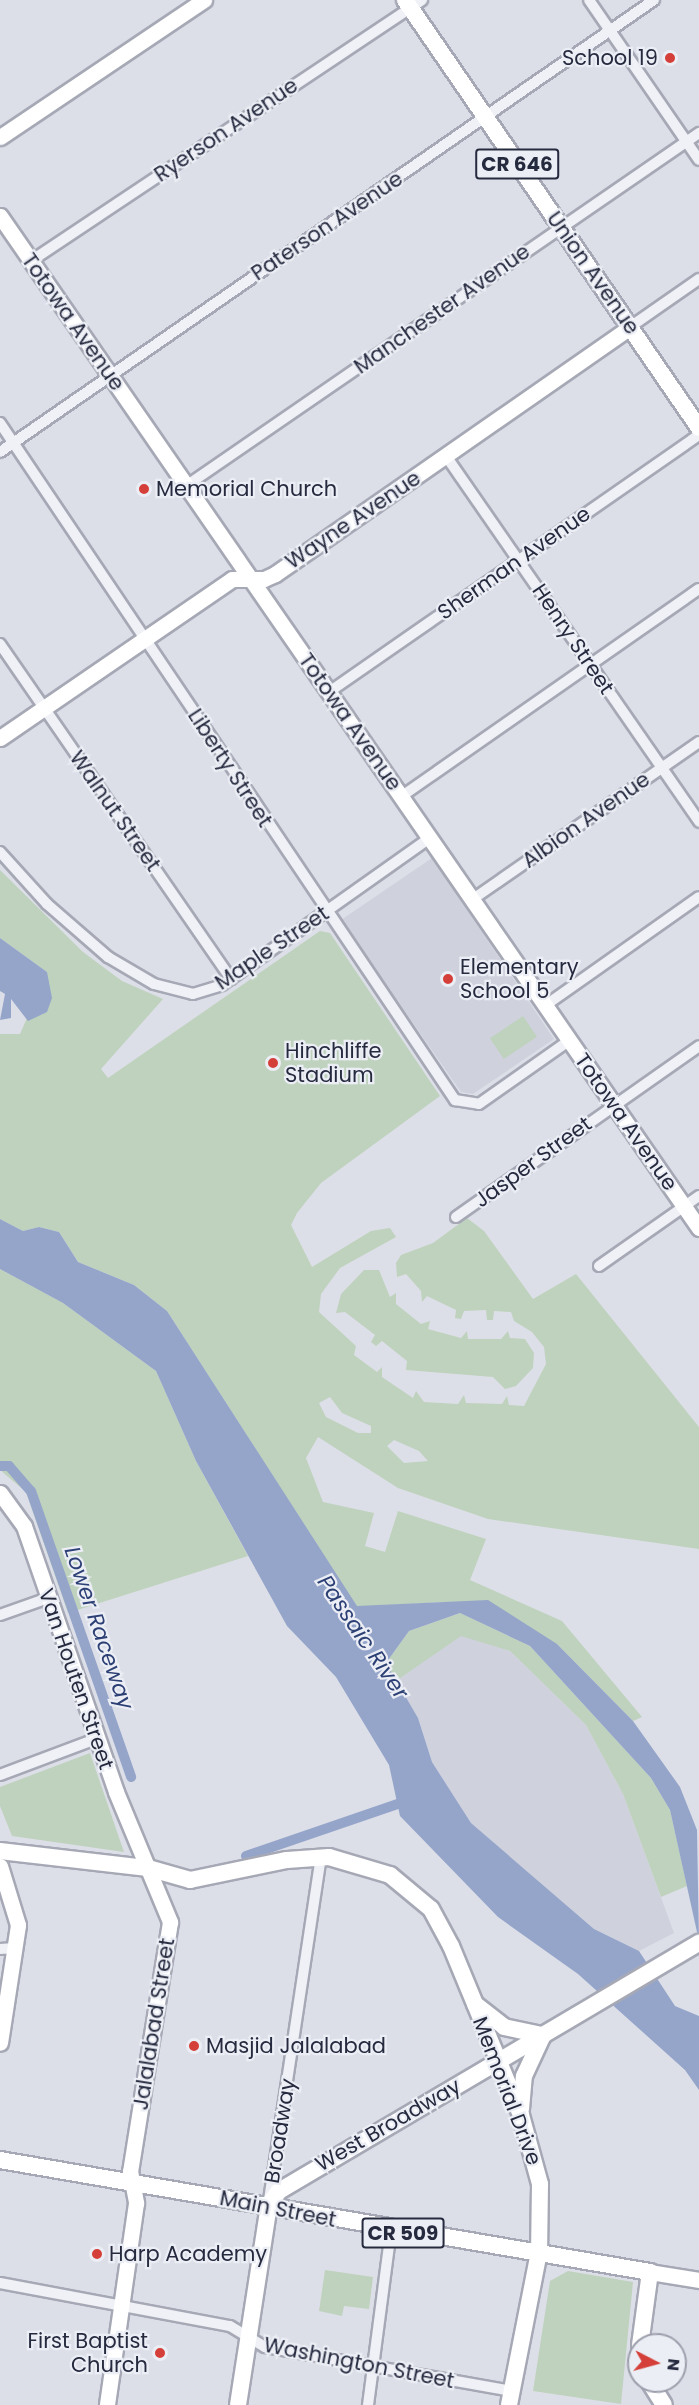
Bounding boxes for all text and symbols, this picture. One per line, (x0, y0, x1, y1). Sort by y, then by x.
place label: School 19 (562, 45, 658, 71)
marker: School 19 (663, 51, 677, 65)
street label: Ryerson Avenue (149, 73, 303, 187)
road number: CR 646 (475, 147, 559, 181)
street label: Paterson Avenue (247, 166, 407, 286)
street label: Union Avenue (541, 207, 645, 339)
street label: Manchester Avenue (349, 239, 535, 379)
street label: Totowa Avenue (16, 249, 130, 395)
street label: Wayne Avenue (281, 466, 425, 574)
place label: Memorial Church (156, 476, 337, 502)
marker: Memorial Church (137, 482, 151, 496)
street label: Sherman Avenue (433, 501, 595, 625)
street label: Henry Street (527, 579, 619, 699)
street label: Totowa Avenue (293, 649, 407, 795)
street label: Liberty Street (182, 704, 278, 832)
street label: Walnut Street (64, 746, 166, 876)
street label: Albion Avenue (517, 767, 655, 873)
street label: Maple Street (210, 901, 334, 995)
place label: Elementary School 5 (460, 954, 579, 1004)
marker: Elementary School 5 (441, 972, 455, 986)
place label: Hinchliffe Stadium (285, 1038, 381, 1088)
street label: Totowa Avenue (569, 1049, 683, 1195)
marker: Hinchliffe Stadium (266, 1056, 280, 1070)
street label: Jasper Street (470, 1111, 596, 1213)
water label: Lower Raceway (59, 1543, 139, 1713)
water label: Passaic River (312, 1570, 414, 1704)
street label: Van Houten Street (33, 1585, 119, 1773)
street label: Jalalabad Street (128, 1936, 180, 2112)
street label: Memorial Drive (467, 2013, 547, 2169)
place label: Masjid Jalalabad (206, 2033, 386, 2059)
marker: Masjid Jalalabad (187, 2039, 201, 2053)
street label: West Broadway (311, 2073, 465, 2177)
street label: Broadway (259, 2077, 301, 2185)
street label: Main Street (218, 2185, 338, 2233)
road number: CR 509 (361, 2216, 445, 2250)
place label: Harp Academy (109, 2241, 267, 2267)
marker: Harp Academy (90, 2247, 104, 2261)
place label: First Baptist Church (28, 2328, 148, 2378)
street label: Washington Street (262, 2332, 456, 2394)
north arrow (627, 2333, 687, 2393)
marker: First Baptist Church (153, 2346, 167, 2360)
text: N (661, 2358, 685, 2372)

